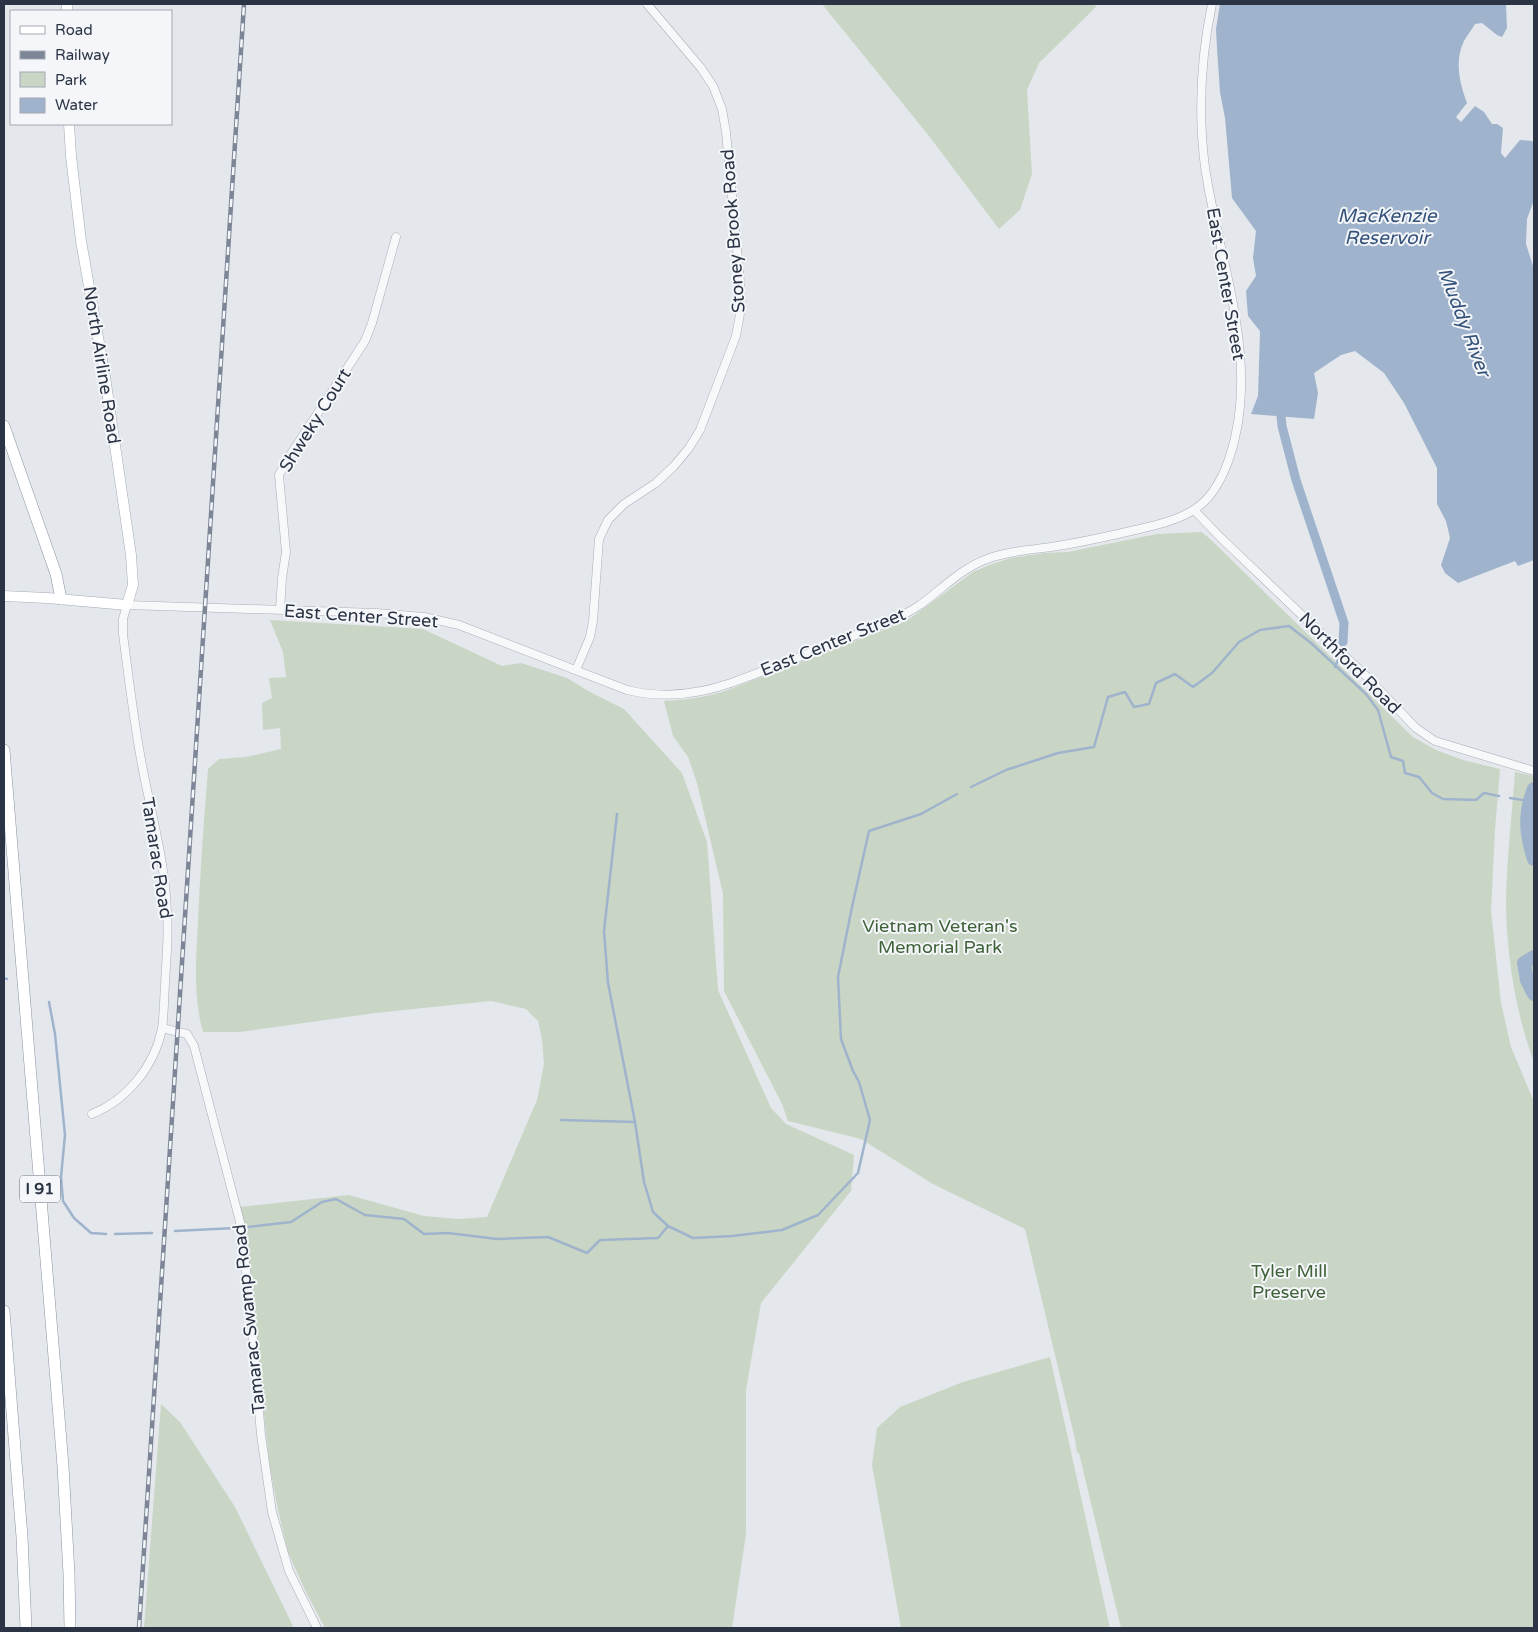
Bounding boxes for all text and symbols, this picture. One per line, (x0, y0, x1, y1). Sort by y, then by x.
legend (10, 10, 172, 125)
text: Road (55, 21, 93, 39)
text: Railway (55, 46, 110, 64)
text: Park (55, 71, 87, 89)
text: Water (55, 96, 98, 114)
street label: Stoney Brook Road (716, 148, 750, 314)
water label: MacKenzie Reservoir (1337, 205, 1438, 249)
street label: East Center Street (1202, 206, 1250, 362)
water label: Muddy River (1433, 264, 1496, 382)
street label: North Airline Road (79, 285, 125, 445)
street label: Shweky Court (274, 364, 356, 476)
street label: East Center Street (283, 600, 439, 632)
street label: East Center Street (757, 603, 909, 681)
street label: Northford Road (1295, 608, 1405, 718)
street label: Tamarac Road (137, 796, 177, 920)
park label: Vietnam Veteran's Memorial Park (862, 915, 1018, 958)
road number: I 91 (20, 1176, 60, 1202)
street label: Tamarac Swamp Road (228, 1223, 270, 1415)
park label: Tyler Mill Preserve (1251, 1260, 1327, 1303)

